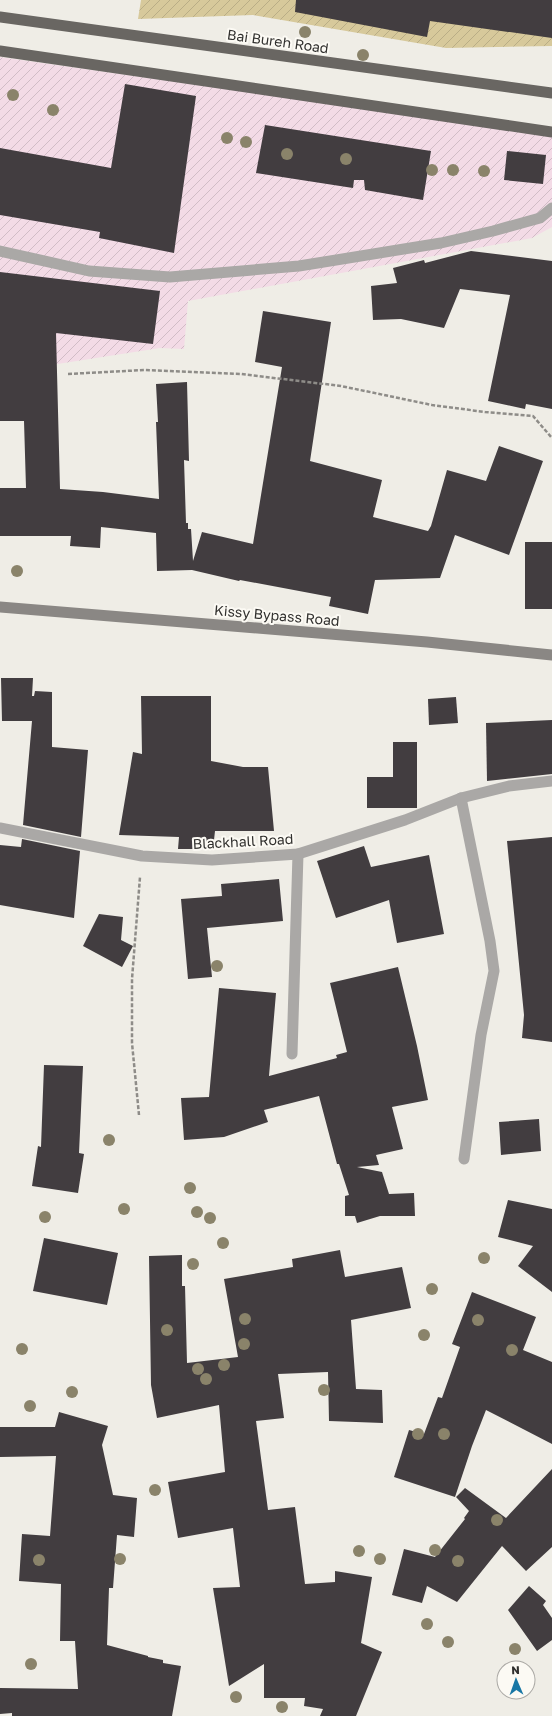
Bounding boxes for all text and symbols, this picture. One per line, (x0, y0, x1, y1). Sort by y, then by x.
street label: Bai Bureh Road (226, 25, 330, 57)
street label: Kissy Bypass Road (214, 601, 340, 629)
street label: Blackhall Road (192, 830, 294, 852)
north arrow (496, 1660, 536, 1700)
text: N (511, 1663, 520, 1676)

